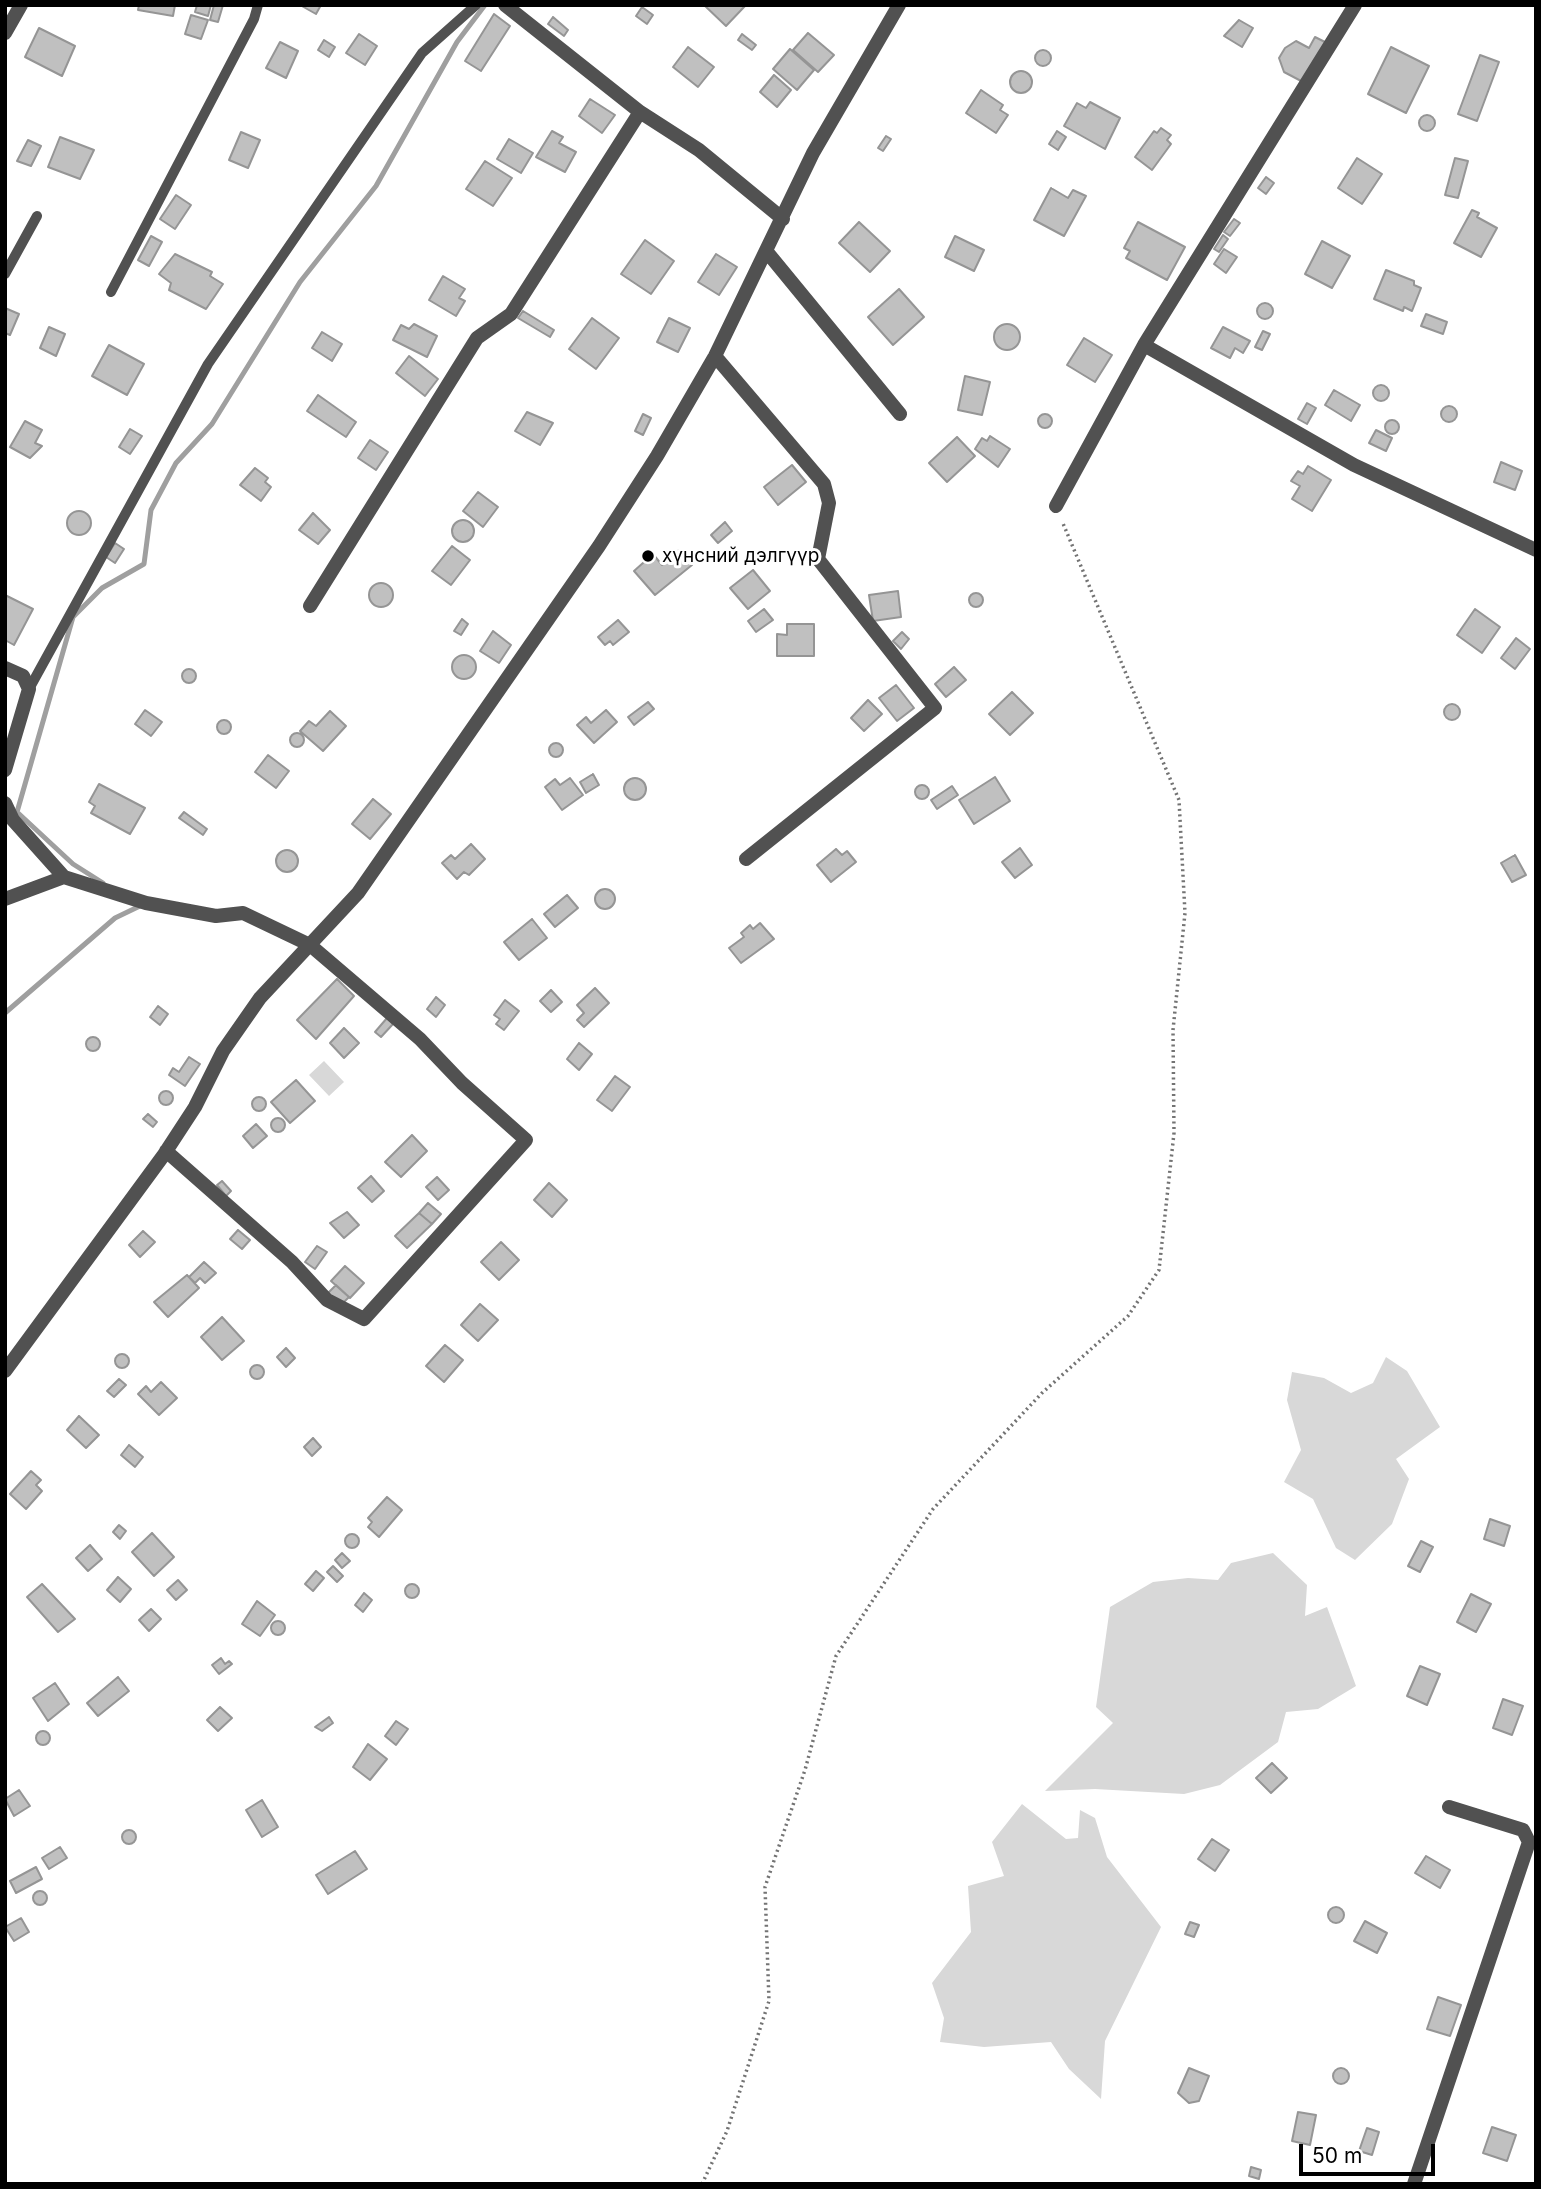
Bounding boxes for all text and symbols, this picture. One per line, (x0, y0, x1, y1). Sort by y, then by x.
place label: хүнсний дэлгүүр (662, 545, 819, 567)
marker: хүнсний дэлгүүр (640, 548, 656, 564)
scale bar (1303, 2130, 1440, 2174)
text: 50 m (1312, 2143, 1362, 2168)

